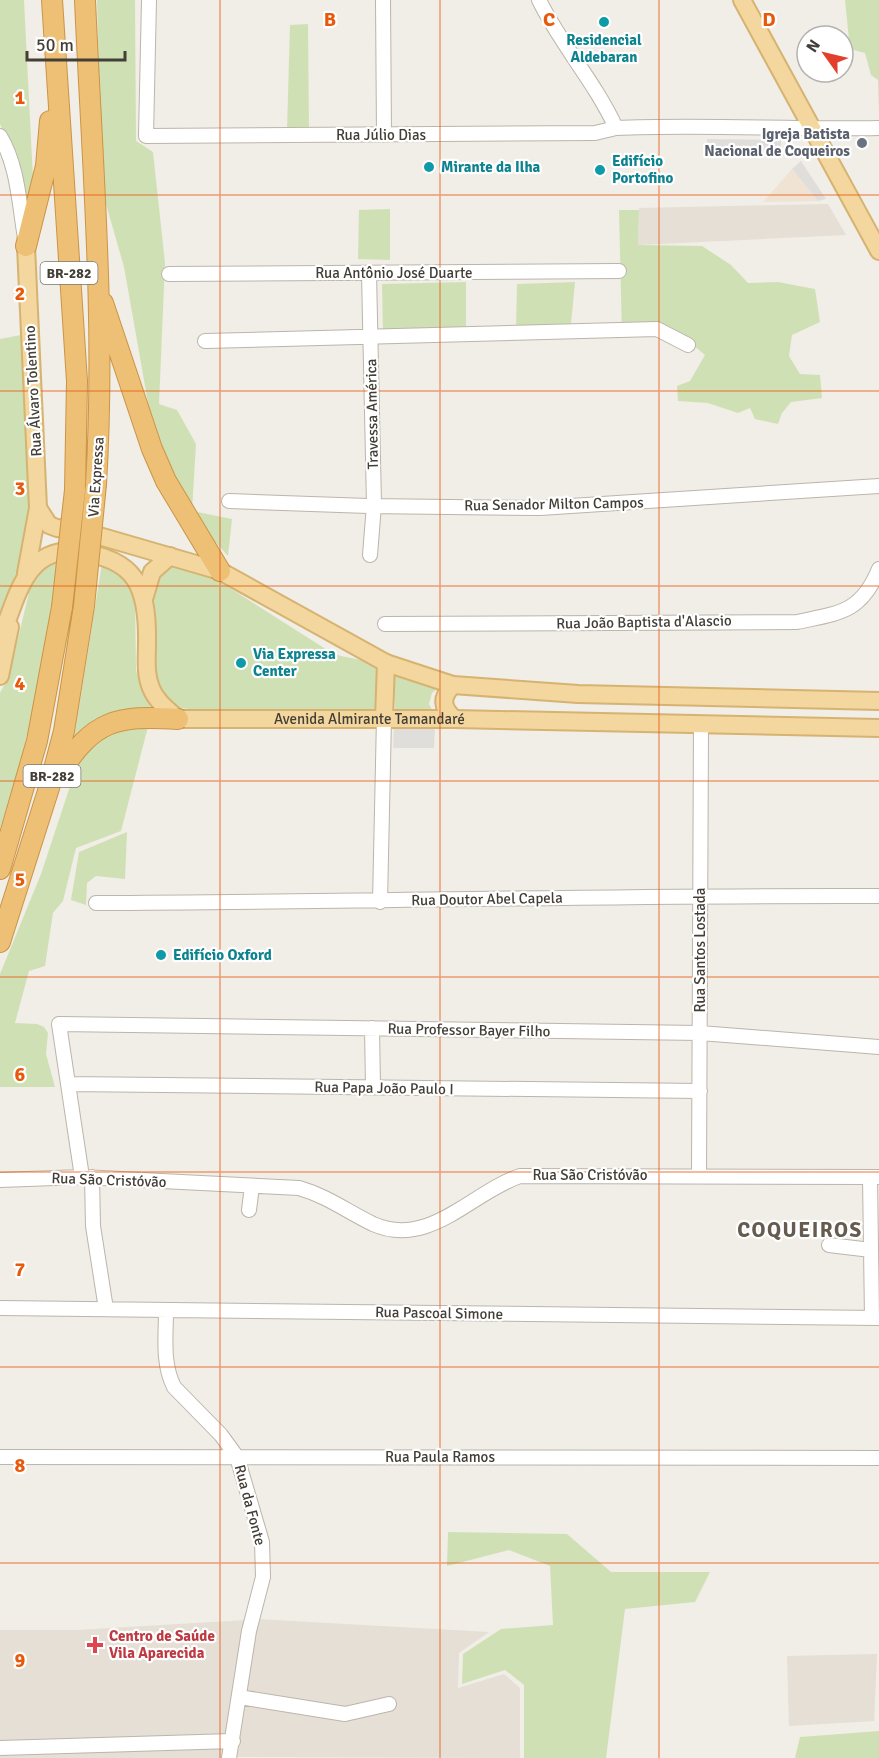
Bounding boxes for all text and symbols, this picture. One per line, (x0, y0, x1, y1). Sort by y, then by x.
text: B (324, 7, 336, 32)
text: C (543, 7, 555, 32)
text: D (762, 7, 776, 32)
marker: Residencial Aldebaran (597, 15, 611, 29)
scale bar (27, 24, 124, 62)
north arrow (795, 24, 855, 84)
place label: Residencial Aldebaran (566, 31, 642, 66)
text: 50 m (36, 34, 74, 56)
text: N (802, 36, 825, 56)
text: 1 (15, 85, 26, 110)
place label: Igreja Batista Nacional de Coqueiros (704, 125, 850, 160)
street label: Rua Júlio Dias (336, 126, 427, 144)
marker: Igreja Batista Nacional de Coqueiros (855, 136, 869, 150)
place label: Edifício Portofino (612, 152, 673, 187)
place label: Mirante da Ilha (441, 158, 541, 176)
marker: Mirante da Ilha (422, 160, 436, 174)
marker: Edifício Portofino (593, 163, 607, 177)
road number: BR-282 (40, 262, 98, 284)
street label: Rua Antônio José Duarte (315, 264, 473, 282)
text: 2 (15, 281, 25, 306)
street label: Rua Álvaro Tolentino (20, 325, 45, 457)
street label: Travessa América (362, 358, 382, 470)
street label: Via Expressa (84, 436, 108, 518)
text: 3 (15, 476, 25, 501)
street label: Rua Senador Milton Campos (464, 493, 644, 515)
street label: Rua João Baptista d'Alascio (556, 611, 732, 633)
place label: Via Expressa Center (253, 645, 336, 680)
marker: Via Expressa Center (234, 656, 248, 670)
text: 4 (15, 671, 26, 696)
street label: Avenida Almirante Tamandaré (274, 710, 465, 728)
road number: BR-282 (23, 765, 80, 787)
text: 5 (15, 867, 25, 892)
street label: Rua Santos Lostada (691, 888, 709, 1012)
street label: Rua Doutor Abel Capela (411, 889, 563, 909)
place label: Edifício Oxford (173, 946, 272, 964)
marker: Edifício Oxford (154, 948, 168, 962)
street label: Rua Professor Bayer Filho (387, 1020, 551, 1040)
text: 6 (15, 1062, 26, 1087)
street label: Rua Papa João Paulo I (314, 1078, 454, 1098)
street label: Rua São Cristóvão (532, 1166, 648, 1184)
street label: Rua São Cristóvão (51, 1169, 167, 1191)
district label: COQUEIROS (737, 1217, 863, 1243)
text: 7 (15, 1257, 26, 1282)
street label: Rua Pascoal Simone (375, 1303, 503, 1323)
street label: Rua Paula Ramos (385, 1448, 495, 1466)
text: 8 (15, 1453, 26, 1478)
street label: Rua da Fonte (231, 1463, 269, 1547)
place label: Centro de Saúde Vila Aparecida (109, 1627, 215, 1662)
marker: Centro de Saúde Vila Aparecida (86, 1636, 104, 1654)
text: 9 (15, 1648, 26, 1673)

